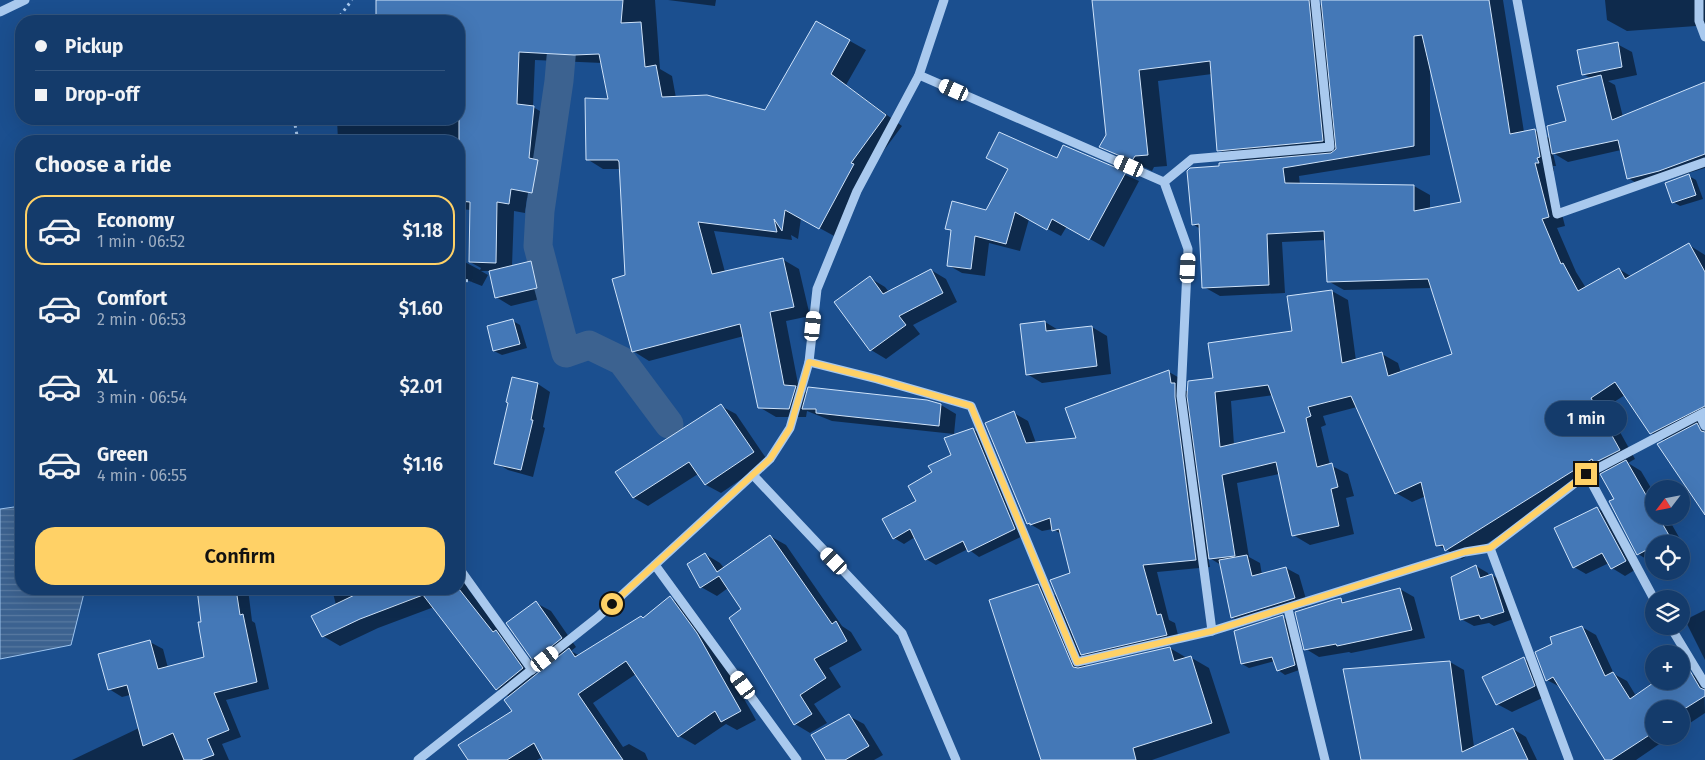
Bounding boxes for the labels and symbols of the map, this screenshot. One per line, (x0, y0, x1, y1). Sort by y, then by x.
car (937, 77, 970, 103)
car (1112, 153, 1145, 179)
car (1179, 253, 1196, 283)
car (803, 310, 822, 342)
callout: 1 min (1545, 402, 1627, 436)
route end (1575, 463, 1597, 485)
north arrow (1645, 480, 1690, 525)
car (818, 545, 849, 577)
route start (601, 593, 623, 615)
car (528, 644, 561, 674)
car (728, 668, 757, 702)

